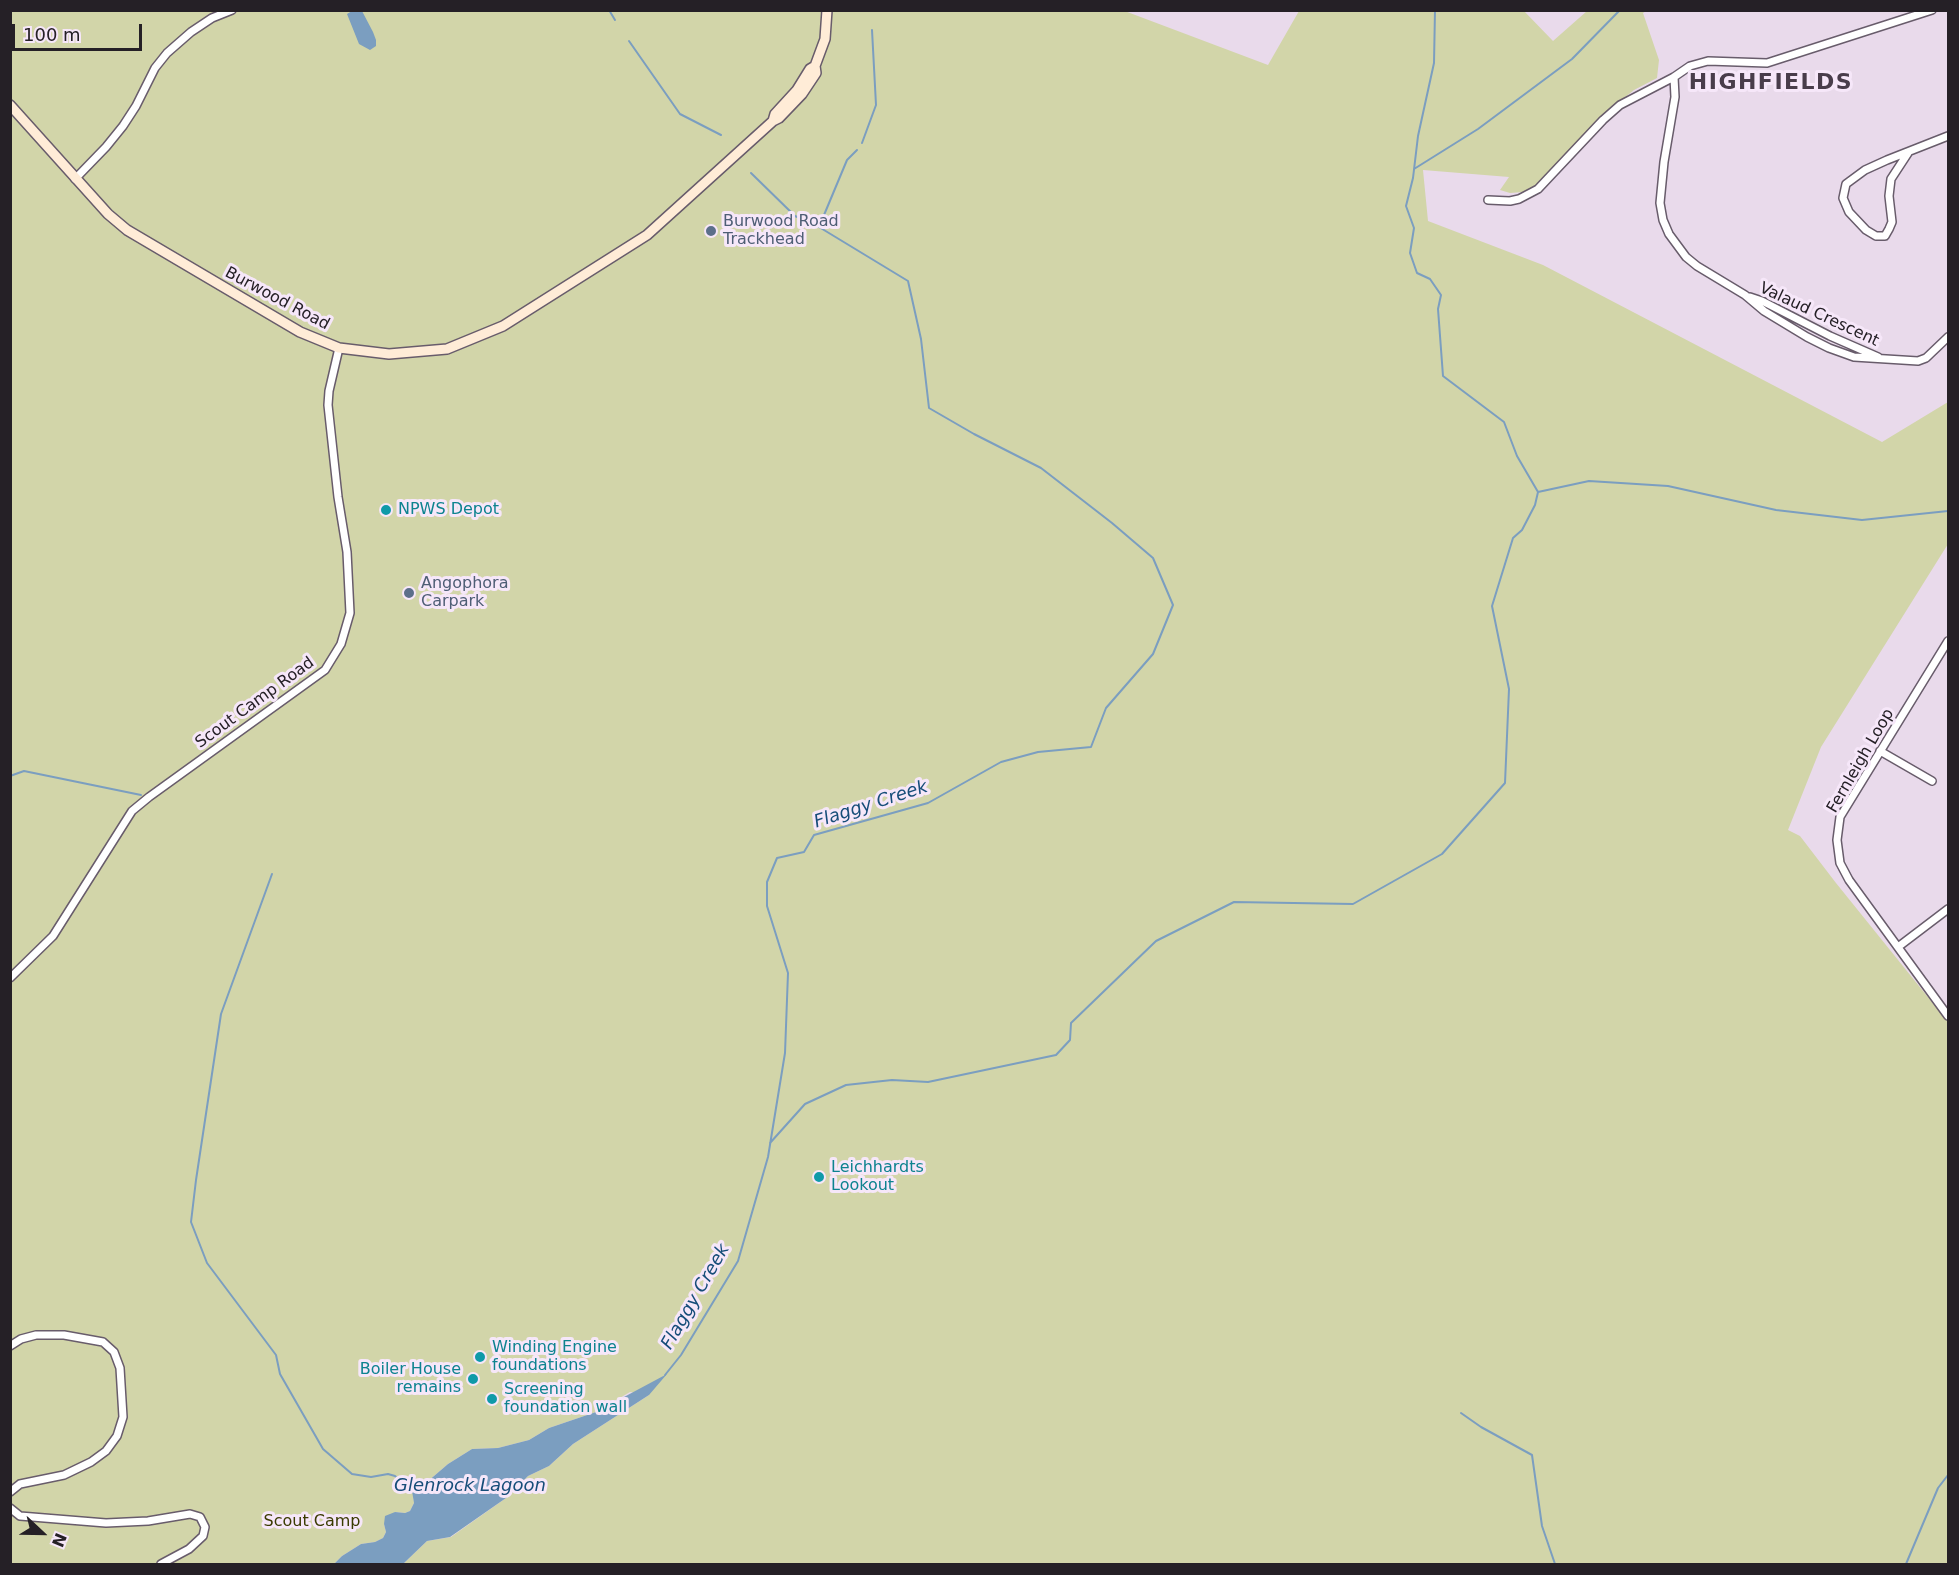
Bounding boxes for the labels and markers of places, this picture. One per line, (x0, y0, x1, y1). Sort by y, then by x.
place label: Burwood Road Trackhead (723, 212, 839, 250)
marker: Burwood Road Trackhead (704, 224, 718, 238)
place label: NPWS Depot (398, 500, 499, 520)
marker: NPWS Depot (379, 503, 393, 517)
place label: Angophora Carpark (421, 574, 508, 612)
marker: Angophora Carpark (402, 586, 416, 600)
place label: Leichhardts Lookout (831, 1158, 924, 1196)
marker: Leichhardts Lookout (812, 1170, 826, 1184)
place label: Winding Engine foundations (492, 1338, 617, 1376)
marker: Winding Engine foundations (473, 1350, 487, 1364)
place label: Boiler House remains (360, 1360, 461, 1398)
marker: Boiler House remains (466, 1372, 480, 1386)
place label: Screening foundation wall (504, 1380, 627, 1418)
marker: Screening foundation wall (485, 1392, 499, 1406)

